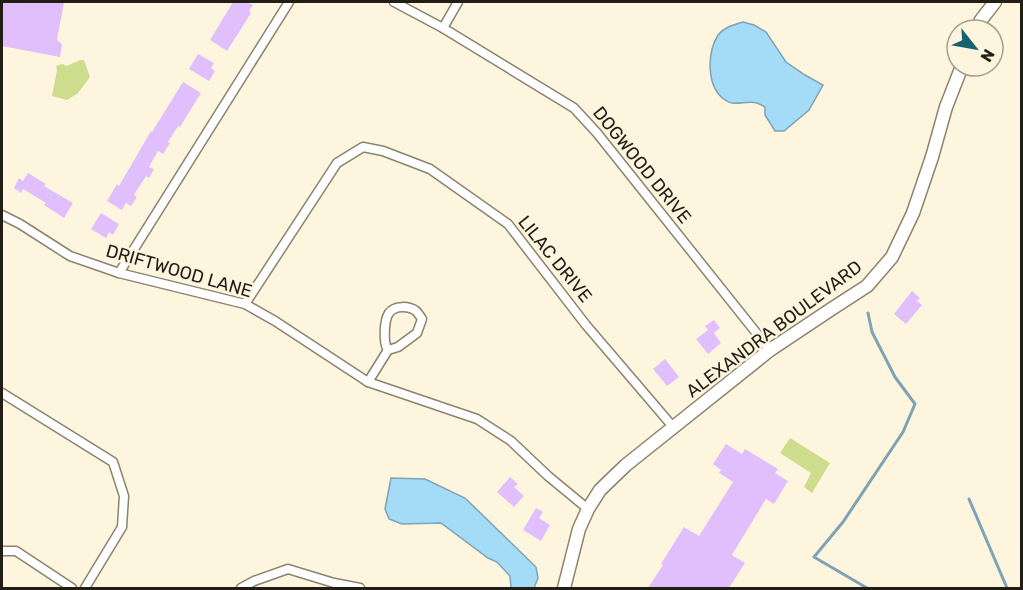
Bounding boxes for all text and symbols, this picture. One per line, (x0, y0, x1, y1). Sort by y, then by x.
north arrow (945, 18, 1005, 78)
text: N (976, 46, 999, 65)
street label: DOGWOOD DRIVE (588, 102, 696, 228)
street label: LILAC DRIVE (513, 211, 597, 307)
street label: DRIFTWOOD LANE (103, 240, 255, 302)
street label: ALEXANDRA BOULEVARD (682, 256, 866, 402)

